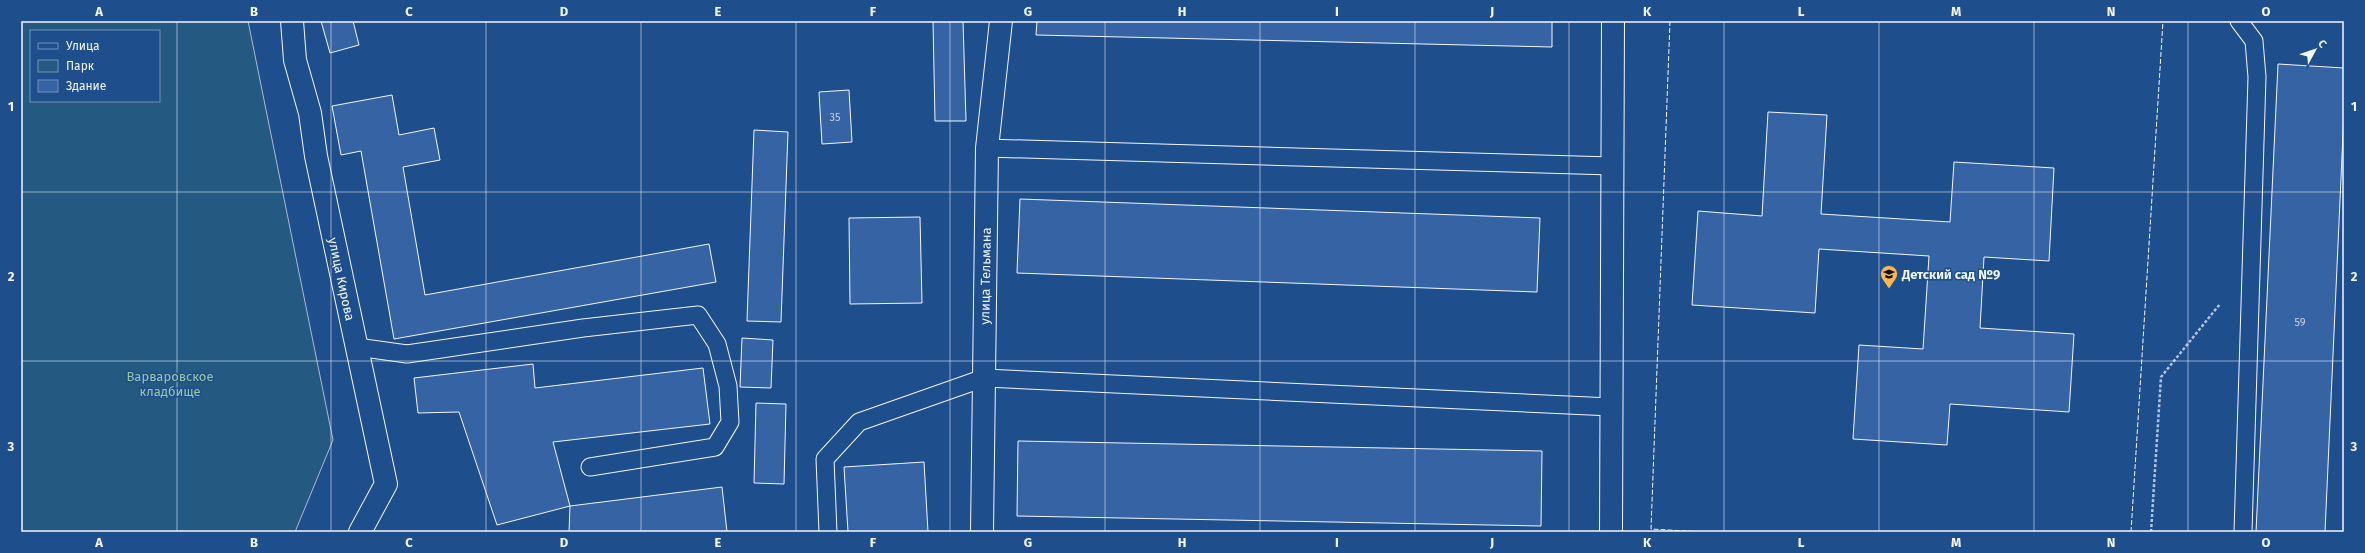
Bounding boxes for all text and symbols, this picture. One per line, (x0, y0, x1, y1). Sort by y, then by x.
text: A (94, 4, 103, 19)
text: B (250, 4, 258, 19)
text: C (405, 4, 413, 19)
text: D (560, 4, 569, 19)
text: E (715, 4, 722, 19)
text: F (870, 4, 877, 19)
text: G (1024, 4, 1032, 19)
text: H (1178, 4, 1186, 19)
text: I (1335, 4, 1339, 19)
text: J (1489, 4, 1494, 19)
text: K (1643, 4, 1652, 19)
text: L (1798, 4, 1805, 19)
text: M (1951, 4, 1961, 19)
text: N (2107, 4, 2115, 19)
text: O (2262, 4, 2271, 19)
legend (30, 30, 160, 102)
north arrow (2295, 30, 2335, 70)
text: С (2315, 37, 2330, 51)
text: Улица (66, 39, 100, 53)
text: Парк (66, 59, 95, 73)
text: Здание (66, 79, 106, 93)
text: 1 (8, 99, 14, 114)
text: 1 (2351, 99, 2357, 114)
house number: 35 (830, 111, 841, 124)
street label: улица Тельмана (977, 227, 994, 325)
street label: улица Кирова (325, 236, 358, 322)
school or university icon: Детский сад №9 (1879, 264, 1899, 289)
place label: Детский сад №9 (1901, 267, 2000, 282)
text: 2 (8, 269, 15, 284)
text: 2 (2351, 269, 2358, 284)
house number: 59 (2294, 316, 2306, 329)
park label: Варваровское кладбище (126, 369, 214, 399)
text: 3 (7, 439, 15, 454)
text: 3 (2350, 439, 2358, 454)
text: A (94, 535, 103, 550)
text: B (250, 535, 258, 550)
text: C (405, 535, 413, 550)
text: D (560, 535, 569, 550)
text: E (715, 535, 722, 550)
text: F (870, 535, 877, 550)
text: G (1024, 535, 1032, 550)
text: H (1178, 535, 1186, 550)
text: I (1335, 535, 1339, 550)
text: J (1489, 535, 1494, 550)
text: K (1643, 535, 1652, 550)
text: L (1798, 535, 1805, 550)
text: M (1951, 535, 1961, 550)
text: N (2107, 535, 2115, 550)
text: O (2262, 535, 2271, 550)

